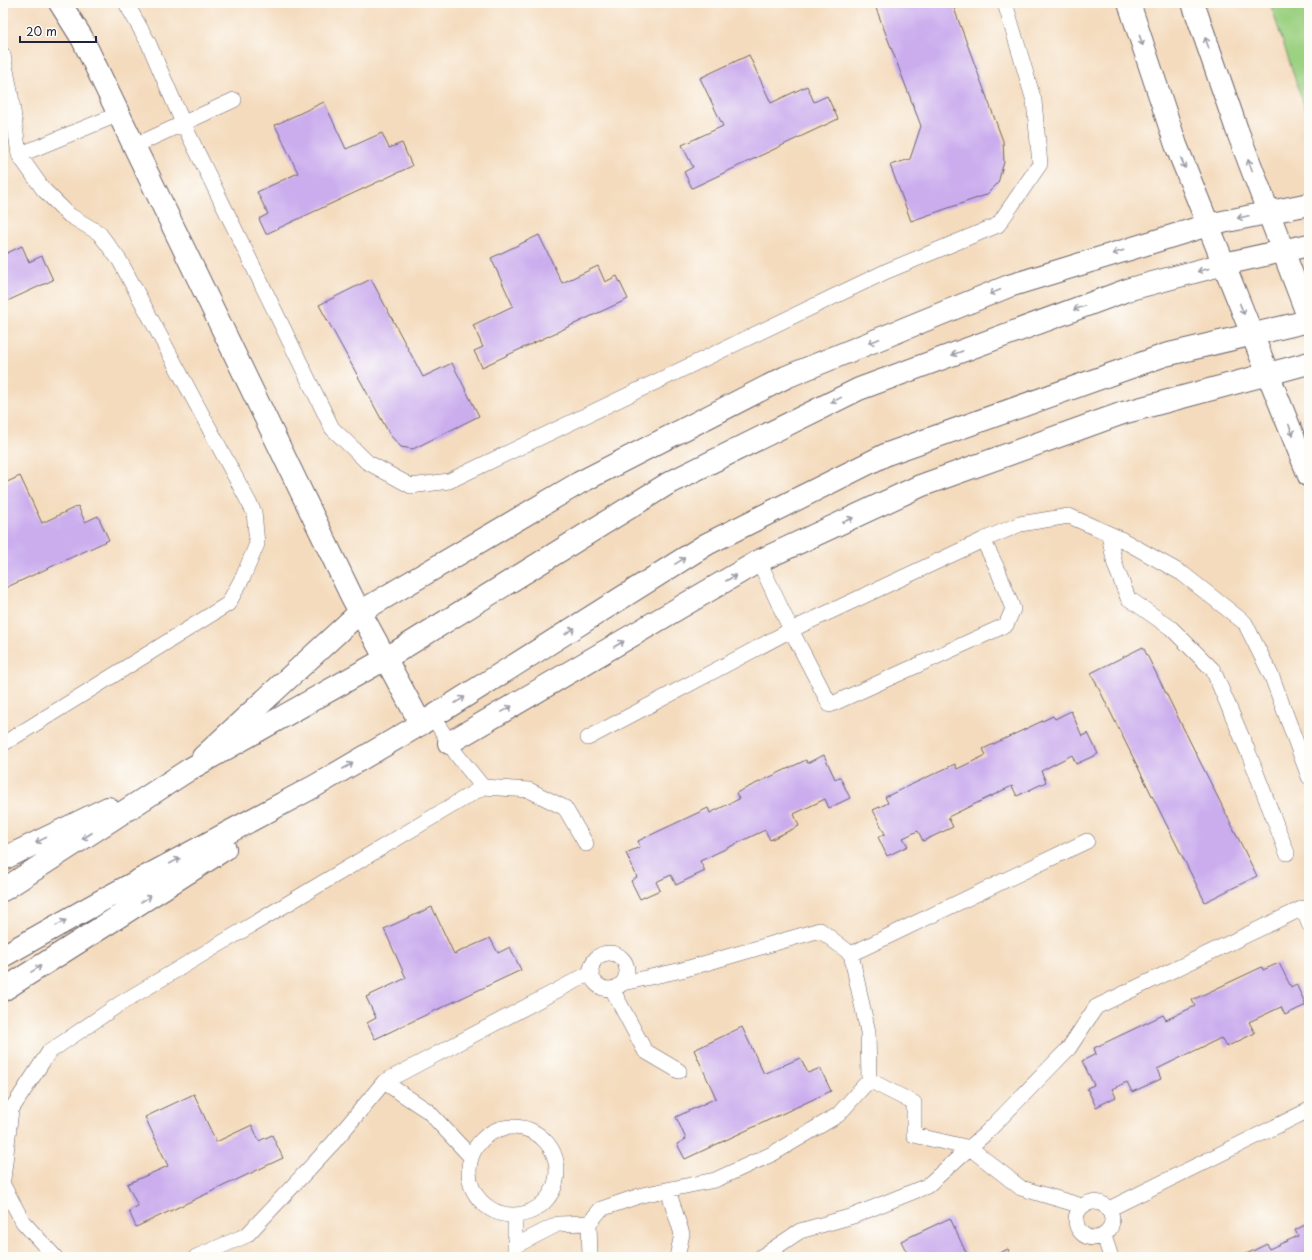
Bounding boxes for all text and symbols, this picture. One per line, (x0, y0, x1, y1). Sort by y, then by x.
scale bar (20, 18, 96, 44)
text: 20 m (26, 22, 57, 40)
one-way arrow (1138, 33, 1145, 46)
one-way arrow (1202, 37, 1210, 49)
one-way arrow (1180, 156, 1187, 168)
one-way arrow (1245, 160, 1253, 172)
one-way arrow (1237, 214, 1250, 222)
one-way arrow (1112, 249, 1125, 256)
one-way arrow (1197, 266, 1210, 274)
one-way arrow (989, 289, 1001, 296)
one-way arrow (1239, 303, 1247, 315)
one-way arrow (1073, 304, 1085, 312)
one-way arrow (869, 338, 881, 345)
one-way arrow (951, 349, 963, 357)
one-way arrow (830, 397, 842, 404)
one-way arrow (1287, 424, 1295, 436)
one-way arrow (841, 516, 853, 523)
one-way arrow (674, 557, 686, 565)
one-way arrow (725, 573, 737, 581)
one-way arrow (564, 626, 576, 634)
one-way arrow (613, 639, 625, 647)
one-way arrow (454, 696, 465, 704)
one-way arrow (501, 705, 513, 713)
one-way arrow (342, 762, 354, 770)
one-way arrow (82, 832, 93, 840)
one-way arrow (36, 837, 48, 844)
one-way arrow (169, 856, 181, 864)
one-way arrow (140, 895, 152, 903)
one-way arrow (55, 919, 67, 927)
one-way arrow (30, 965, 41, 973)

